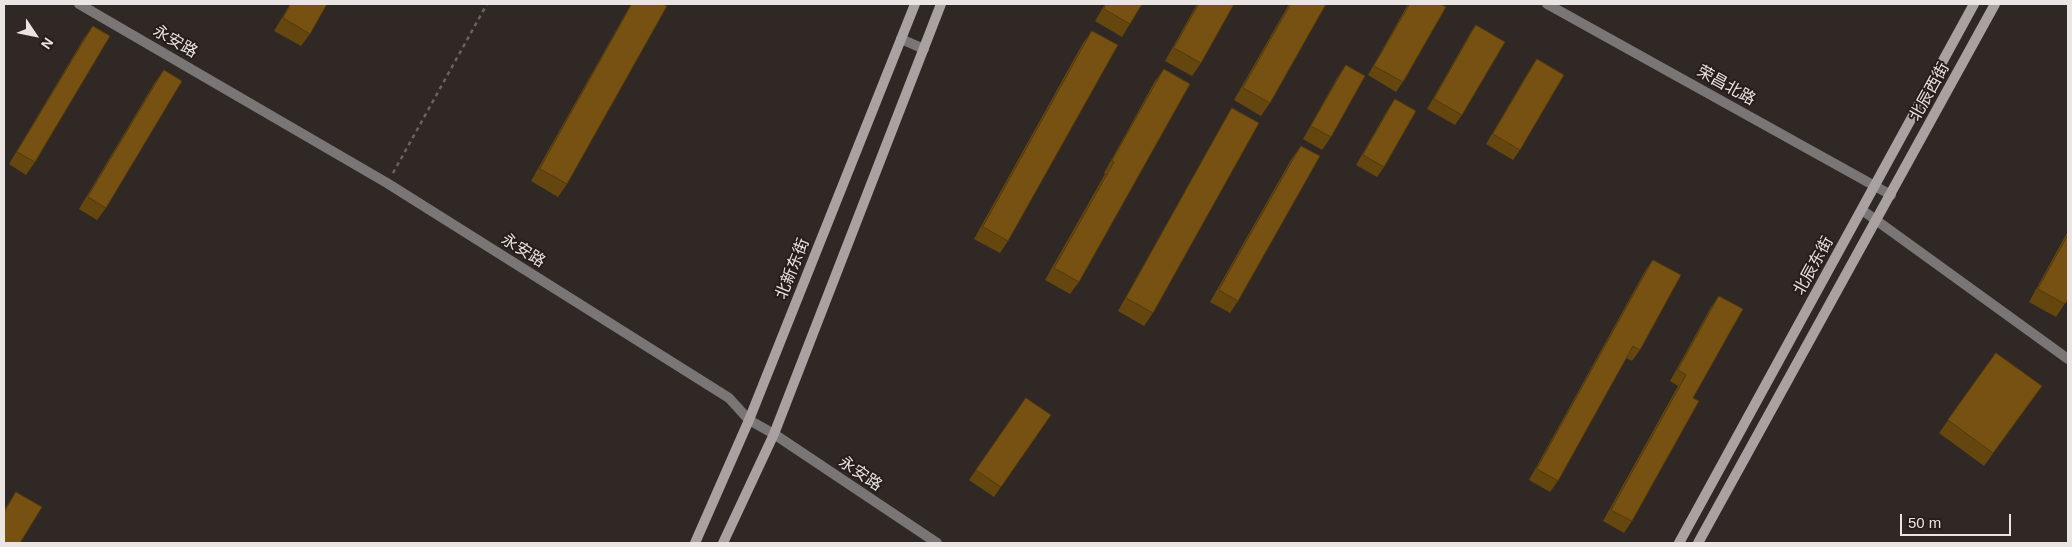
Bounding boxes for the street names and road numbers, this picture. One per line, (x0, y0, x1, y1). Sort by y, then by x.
street label: 永安路 (149, 22, 201, 62)
street label: 北辰西街 (1906, 59, 1954, 125)
street label: 荣昌北路 (1693, 62, 1759, 110)
street label: 永安路 (498, 230, 548, 272)
street label: 北辰东街 (1790, 233, 1838, 299)
street label: 北新东街 (772, 236, 814, 302)
street label: 永安路 (835, 453, 885, 495)

